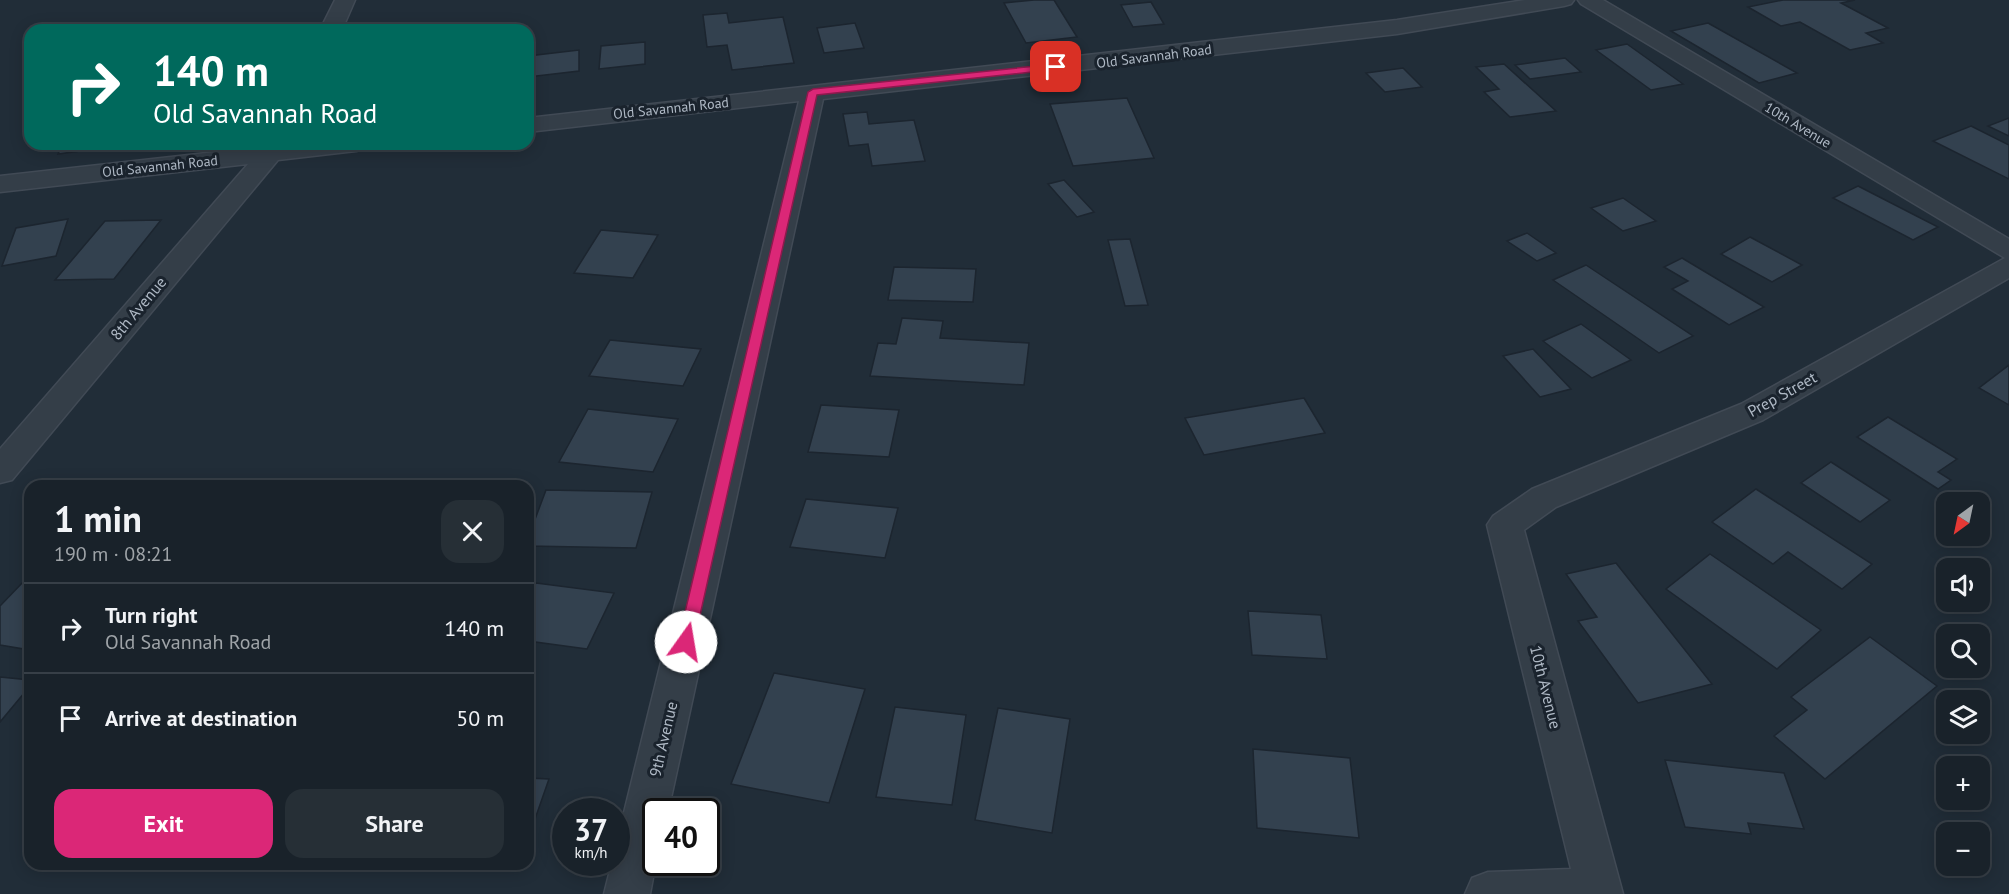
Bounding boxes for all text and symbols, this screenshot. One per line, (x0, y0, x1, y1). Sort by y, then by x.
street label: Old Savannah Road (1095, 40, 1213, 72)
pin (1030, 41, 1081, 92)
text: 140 m (153, 43, 269, 98)
icon: right (54, 48, 132, 126)
icon: arrive (1039, 50, 1072, 83)
street label: Old Savannah Road (612, 93, 730, 123)
text: Old Savannah Road (153, 96, 377, 130)
street label: 10th Avenue (1761, 98, 1835, 152)
street label: Old Savannah Road (101, 151, 219, 181)
street label: 8th Avenue (106, 272, 170, 344)
street label: Prep Street (1744, 367, 1820, 421)
north arrow (1936, 492, 1990, 546)
map controls (1936, 492, 1990, 876)
text: 1 min (54, 495, 142, 542)
button: close (441, 500, 504, 563)
text: 190 m · 08:21 (54, 541, 172, 567)
button: sound (1936, 558, 1990, 612)
text: Turn right (105, 601, 197, 629)
position arrow (654, 610, 718, 674)
icon: right (54, 612, 87, 645)
text: 140 m (444, 614, 504, 642)
button: search (1936, 624, 1990, 678)
text: Old Savannah Road (105, 629, 271, 655)
street label: 10th Avenue (1526, 643, 1566, 731)
button: layers (1936, 690, 1990, 744)
street label: 9th Avenue (645, 699, 681, 779)
icon: arrive (54, 702, 87, 735)
text: Arrive at destination (105, 704, 297, 732)
text: 50 m (456, 704, 504, 732)
button: + (1936, 756, 1990, 810)
button: Exit (54, 789, 273, 858)
button: Share (285, 789, 504, 858)
speed limit sign: 40 (642, 798, 720, 876)
text: 37 (574, 810, 608, 849)
button: − (1936, 822, 1990, 876)
text: km/h (575, 843, 607, 862)

